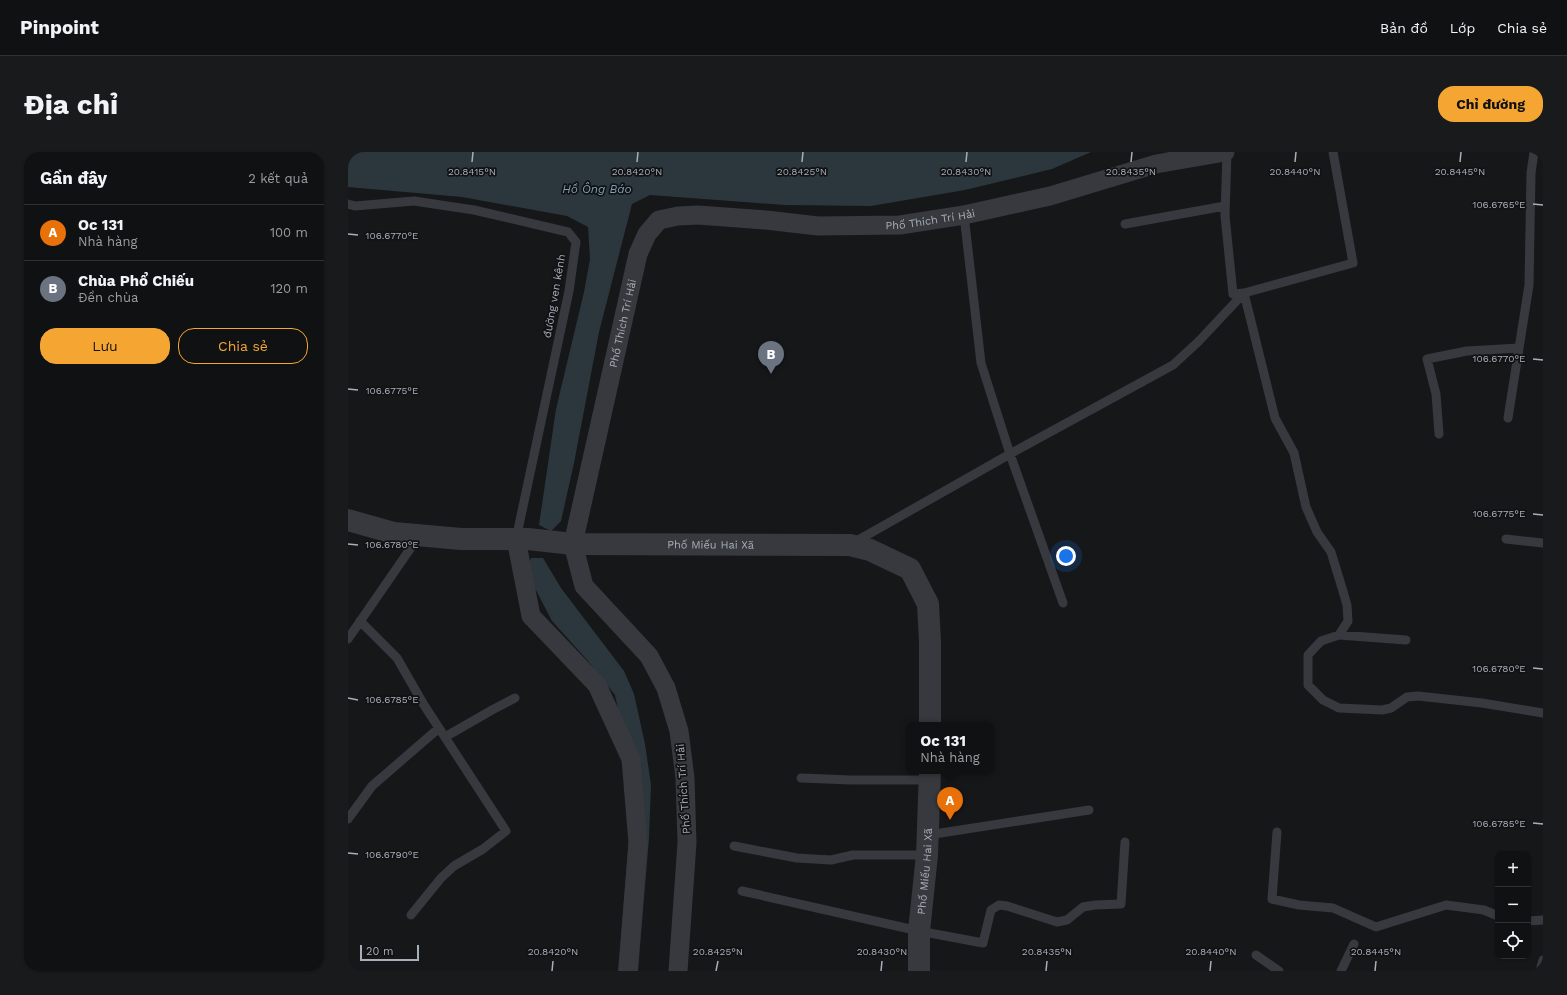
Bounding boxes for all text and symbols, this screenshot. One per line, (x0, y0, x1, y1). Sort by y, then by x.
text: Pinpoint (20, 16, 99, 39)
text: Bản đồ (1380, 20, 1428, 36)
text: Lớp (1450, 20, 1475, 36)
text: Chia sẻ (1497, 20, 1547, 36)
button: Chỉ đường (1438, 86, 1543, 122)
text: Địa chỉ (24, 88, 118, 121)
text: 20.8415°N (448, 166, 496, 177)
text: 20.8420°N (612, 166, 662, 177)
text: 20.8425°N (777, 166, 827, 177)
text: 20.8430°N (941, 166, 991, 177)
text: 20.8435°N (1106, 166, 1156, 177)
text: 20.8440°N (1269, 166, 1321, 177)
text: 20.8445°N (1435, 166, 1485, 177)
text: Gần đây (40, 168, 107, 188)
text: 2 kết quả (248, 171, 308, 186)
water label: Hồ Ông Báo (562, 182, 632, 196)
text: 106.6765°E (1473, 199, 1525, 210)
street label: Phố Thích Trí Hải (885, 207, 976, 232)
text: Oc 131 (78, 216, 124, 234)
text: A (49, 225, 57, 240)
text: 100 m (270, 225, 308, 240)
text: 106.6770°E (366, 230, 418, 241)
text: Nhà hàng (78, 234, 137, 249)
street label: đường ven kênh (541, 253, 568, 339)
text: Chùa Phổ Chiếu (78, 272, 194, 290)
street label: Phố Thích Trí Hải (607, 278, 639, 369)
text: B (49, 281, 57, 296)
text: 120 m (270, 281, 308, 296)
text: Đền chùa (78, 290, 138, 305)
button: Lưu (40, 328, 170, 364)
button: Chia sẻ (178, 328, 308, 364)
pin: B (758, 341, 784, 374)
text: 106.6770°E (1473, 353, 1525, 364)
text: 106.6775°E (366, 385, 418, 396)
text: 106.6775°E (1473, 508, 1525, 519)
street label: Phố Miếu Hai Xã (667, 538, 754, 552)
text: 106.6780°E (365, 539, 419, 550)
your location (1056, 546, 1076, 566)
text: 106.6780°E (1472, 663, 1526, 674)
text: 106.6785°E (365, 694, 419, 705)
popup (906, 722, 994, 774)
text: Oc 131 (920, 732, 966, 750)
street label: Phố Thích Trí Hải (674, 743, 693, 834)
text: Nhà hàng (920, 750, 980, 765)
pin: A (937, 787, 963, 820)
text: 106.6785°E (1472, 818, 1526, 829)
street label: Phố Miếu Hai Xã (915, 828, 935, 915)
text: 106.6790°E (365, 849, 419, 860)
map controls (1495, 851, 1531, 959)
button: + (1495, 851, 1531, 887)
button: − (1495, 887, 1531, 923)
button: locate (1495, 923, 1531, 959)
scale bar (360, 943, 419, 962)
text: 20 m (366, 945, 394, 958)
text: 20.8420°N (528, 946, 578, 957)
text: 20.8425°N (693, 946, 743, 957)
text: 20.8430°N (857, 946, 907, 957)
text: 20.8435°N (1022, 946, 1072, 957)
text: 20.8440°N (1185, 946, 1237, 957)
text: 20.8445°N (1351, 946, 1401, 957)

